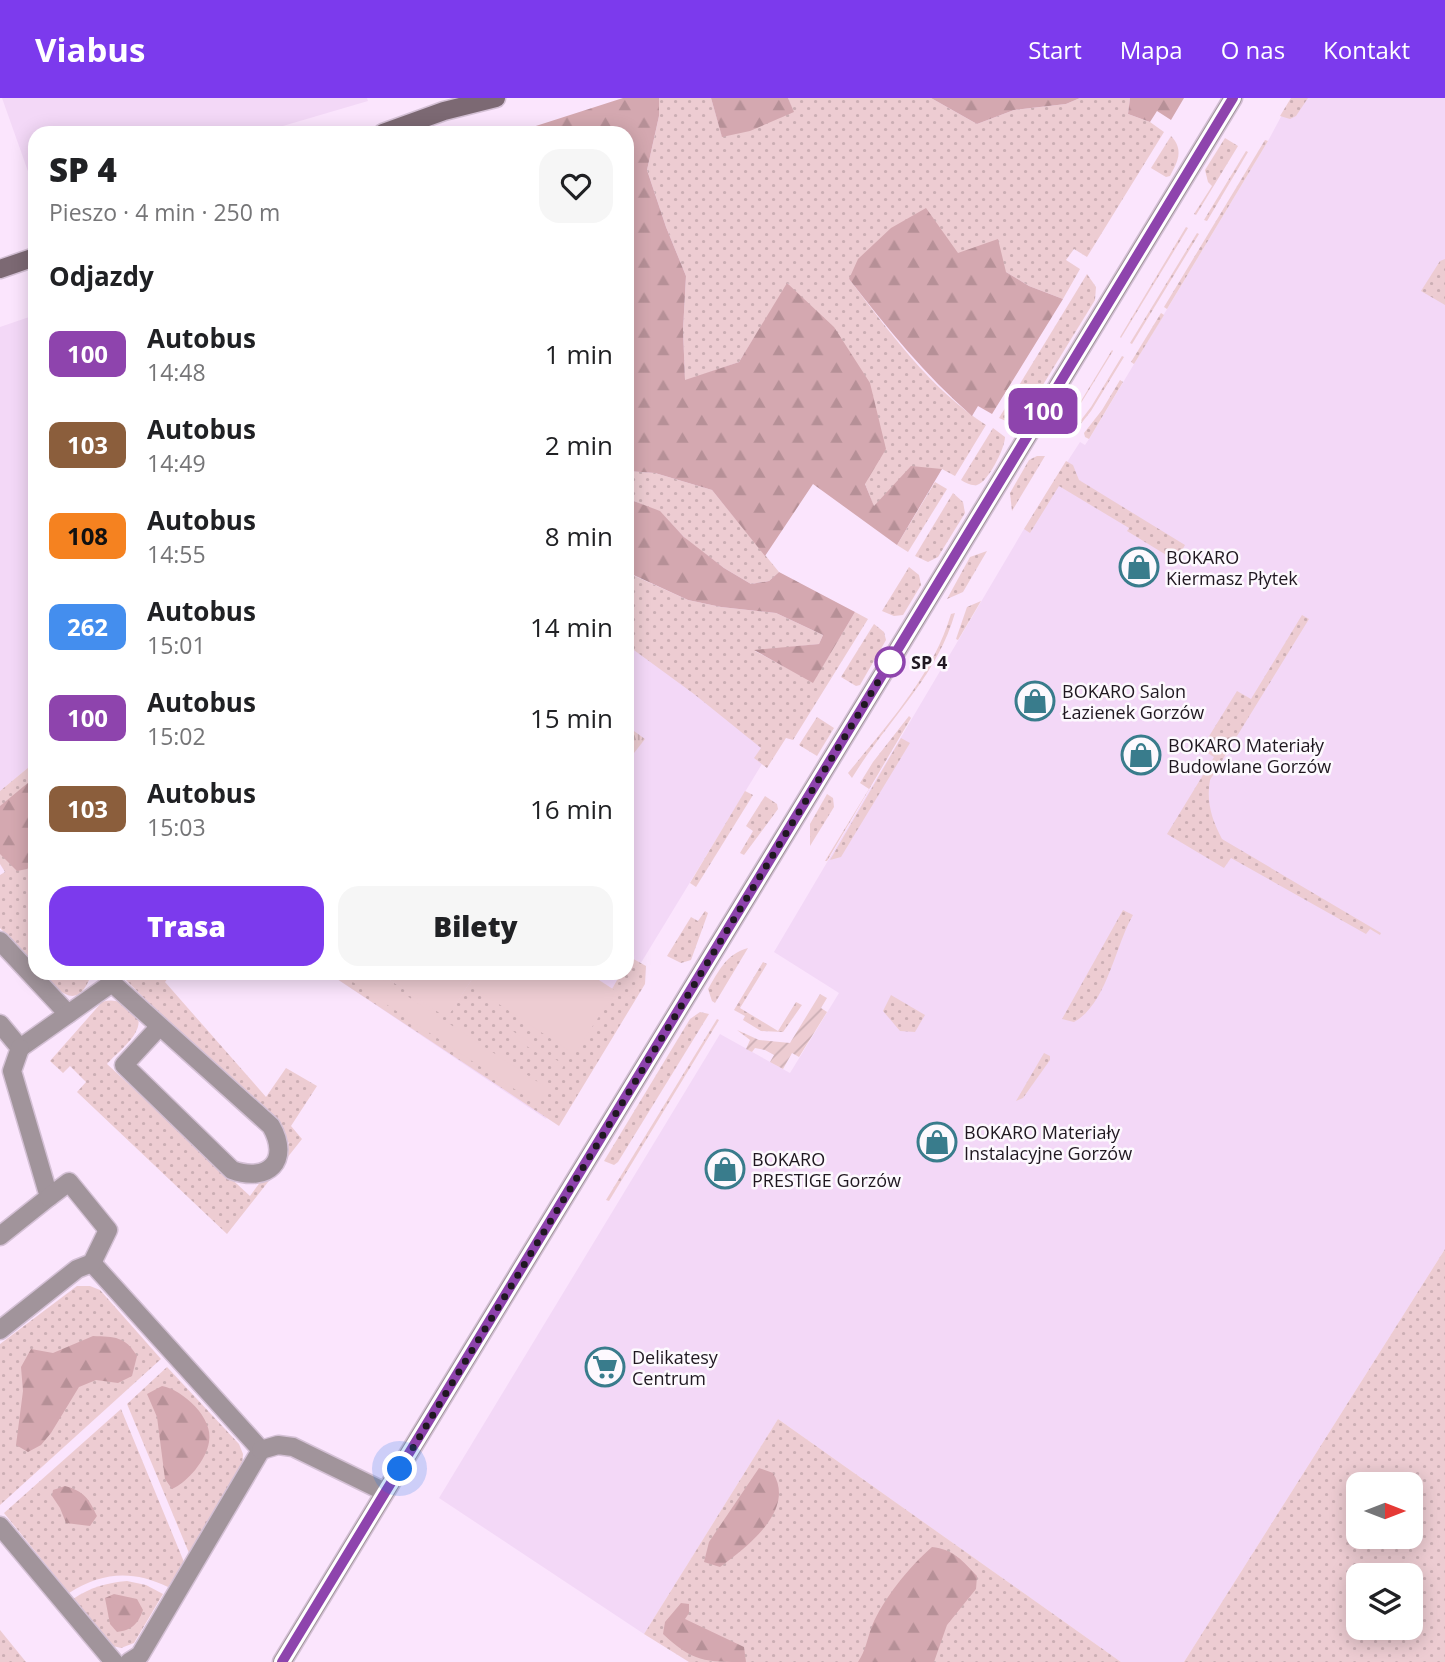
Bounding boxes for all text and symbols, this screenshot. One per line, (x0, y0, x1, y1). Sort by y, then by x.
text: Viabus (35, 27, 145, 72)
text: Start (1028, 33, 1082, 66)
text: Mapa (1120, 33, 1183, 66)
text: O nas (1221, 33, 1285, 66)
text: Kontakt (1323, 33, 1410, 66)
text: SP 4 (49, 147, 117, 192)
button: heart (539, 149, 613, 223)
text: Pieszo · 4 min · 250 m (49, 196, 280, 228)
text: Odjazdy (49, 258, 154, 294)
text: Autobus (147, 320, 256, 356)
text: 1 min (545, 336, 613, 372)
text: 100 (67, 337, 108, 370)
text: 14:48 (147, 356, 206, 388)
line badge: 100 (1003, 388, 1083, 434)
text: 100 (1022, 394, 1064, 427)
text: Autobus (147, 411, 256, 447)
text: 2 min (545, 427, 613, 463)
text: 103 (67, 428, 108, 461)
text: 14:49 (147, 447, 206, 479)
text: Autobus (147, 502, 256, 538)
text: 8 min (545, 518, 613, 554)
text: 108 (67, 519, 108, 552)
text: 14:55 (147, 538, 206, 570)
place label: BOKARO Kiermasz Płytek (1166, 545, 1298, 590)
shop icon: BOKARO Kiermasz Płytek (1118, 546, 1160, 588)
text: Autobus (147, 593, 256, 629)
text: 14 min (530, 609, 613, 645)
text: 262 (67, 610, 108, 643)
text: 15:01 (147, 629, 206, 661)
marker: SP 4 (875, 647, 905, 677)
place label: SP 4 (911, 650, 947, 674)
place label: BOKARO Salon Łazienek Gorzów (1062, 679, 1204, 724)
shop icon: BOKARO Salon Łazienek Gorzów (1014, 680, 1056, 722)
text: Autobus (147, 684, 256, 720)
text: 15 min (530, 700, 613, 736)
text: 100 (67, 701, 108, 734)
text: 15:02 (147, 720, 206, 752)
place label: BOKARO Materiały Budowlane Gorzów (1168, 733, 1331, 778)
shop icon: BOKARO Materiały Budowlane Gorzów (1120, 734, 1162, 776)
text: Autobus (147, 775, 256, 811)
text: 16 min (530, 791, 613, 827)
text: 103 (67, 792, 108, 825)
text: 15:03 (147, 811, 206, 843)
button: Trasa (49, 886, 324, 966)
button: Bilety (338, 886, 613, 966)
place label: BOKARO Materiały Instalacyjne Gorzów (964, 1120, 1132, 1165)
shop icon: BOKARO Materiały Instalacyjne Gorzów (916, 1121, 958, 1163)
place label: BOKARO PRESTIGE Gorzów (752, 1147, 901, 1192)
shop icon: BOKARO PRESTIGE Gorzów (704, 1148, 746, 1190)
place label: Delikatesy Centrum (632, 1345, 719, 1390)
supermarket icon: Delikatesy Centrum (584, 1346, 626, 1388)
your location (382, 1451, 417, 1486)
north arrow (1346, 1472, 1423, 1549)
map controls (1346, 1472, 1423, 1640)
button: layers (1346, 1563, 1423, 1640)

